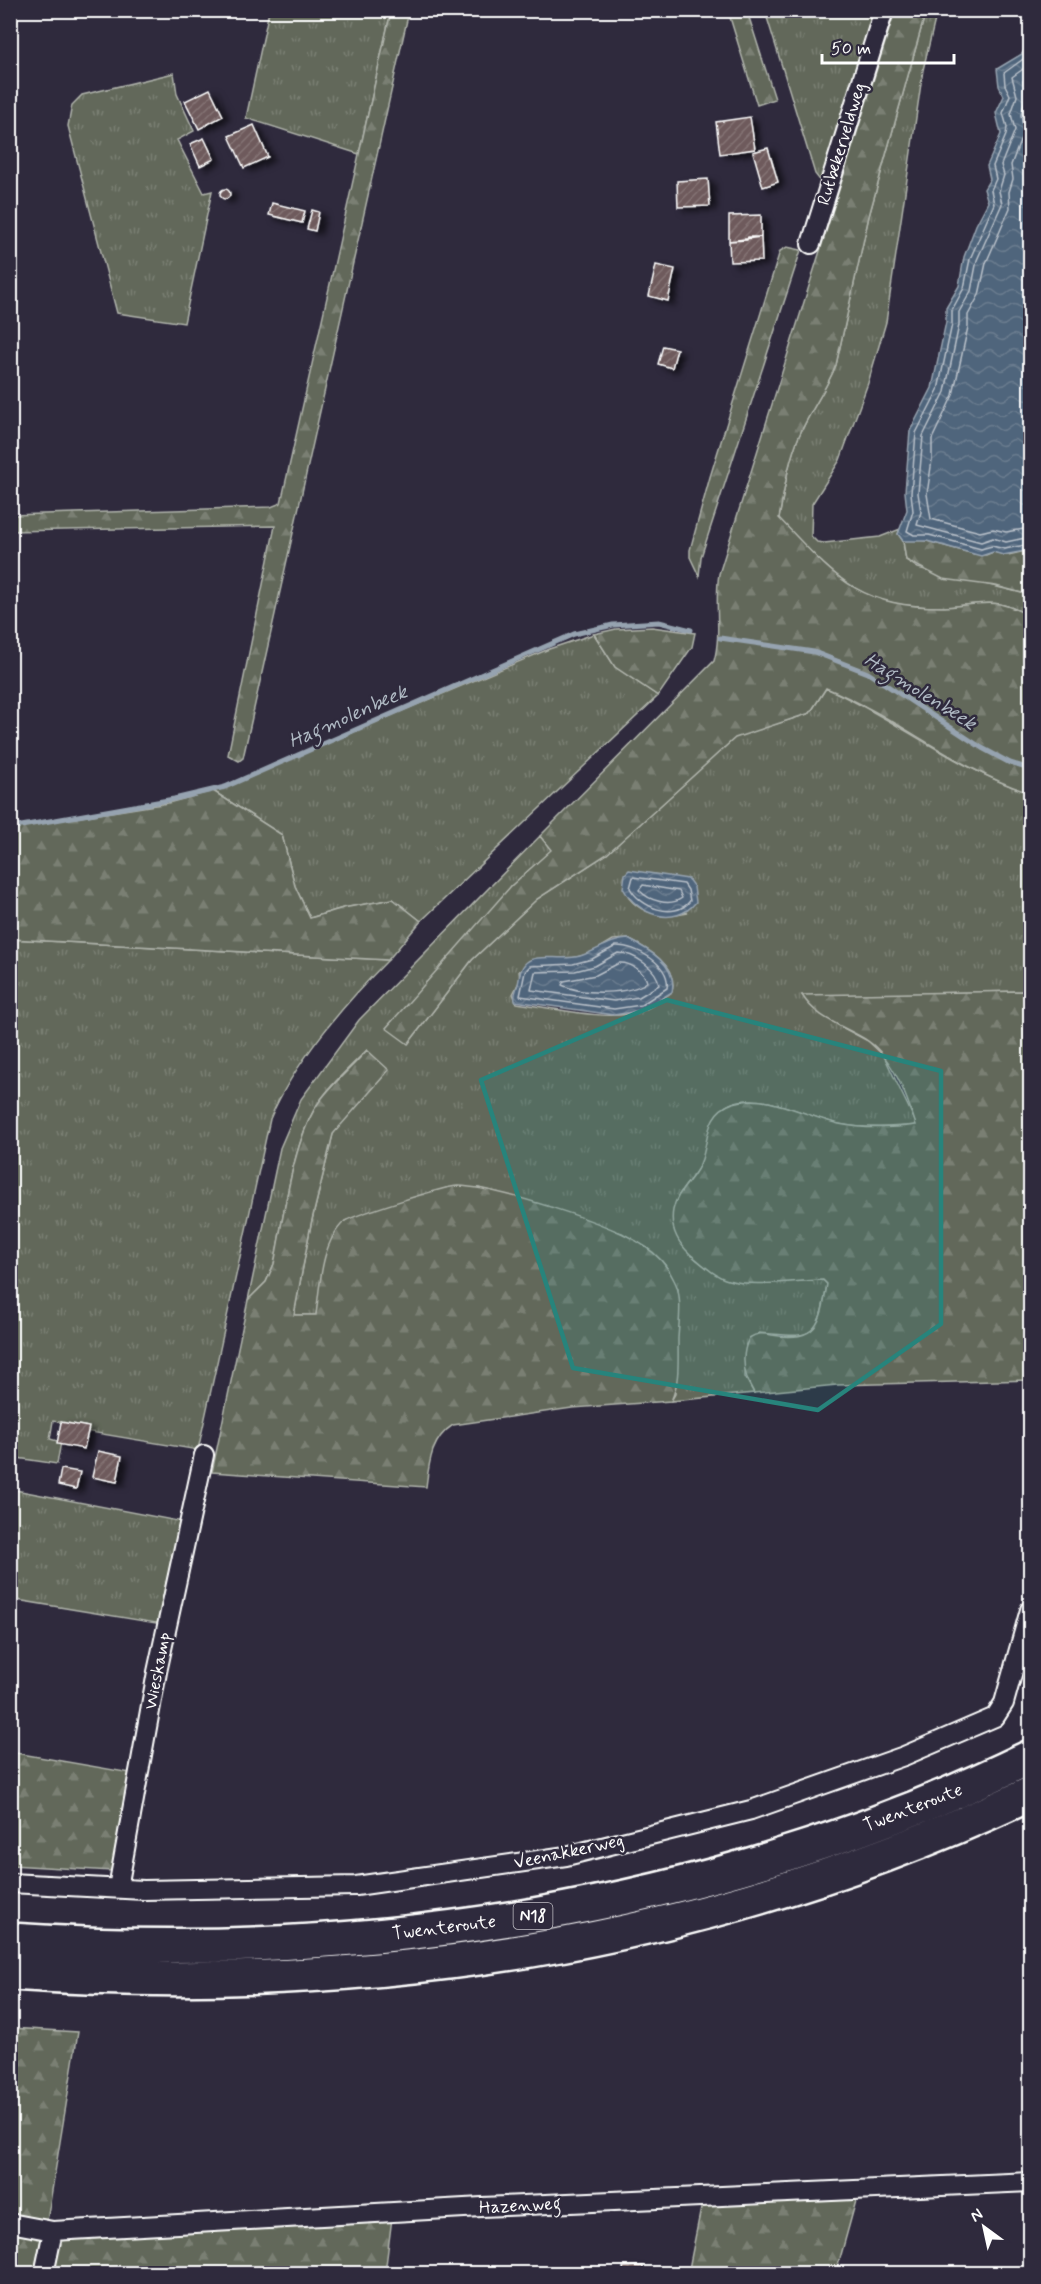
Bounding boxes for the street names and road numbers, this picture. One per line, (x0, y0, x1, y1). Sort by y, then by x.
street label: Rutbekerveldweg (812, 80, 872, 208)
street label: Wieskamp (139, 1630, 177, 1712)
street label: Twenteroute (860, 1778, 966, 1838)
street label: Veenakkerweg (512, 1829, 626, 1875)
road number: N18 (514, 1903, 552, 1929)
street label: Twenteroute (391, 1910, 497, 1946)
street label: Hazenweg (478, 2192, 562, 2222)

